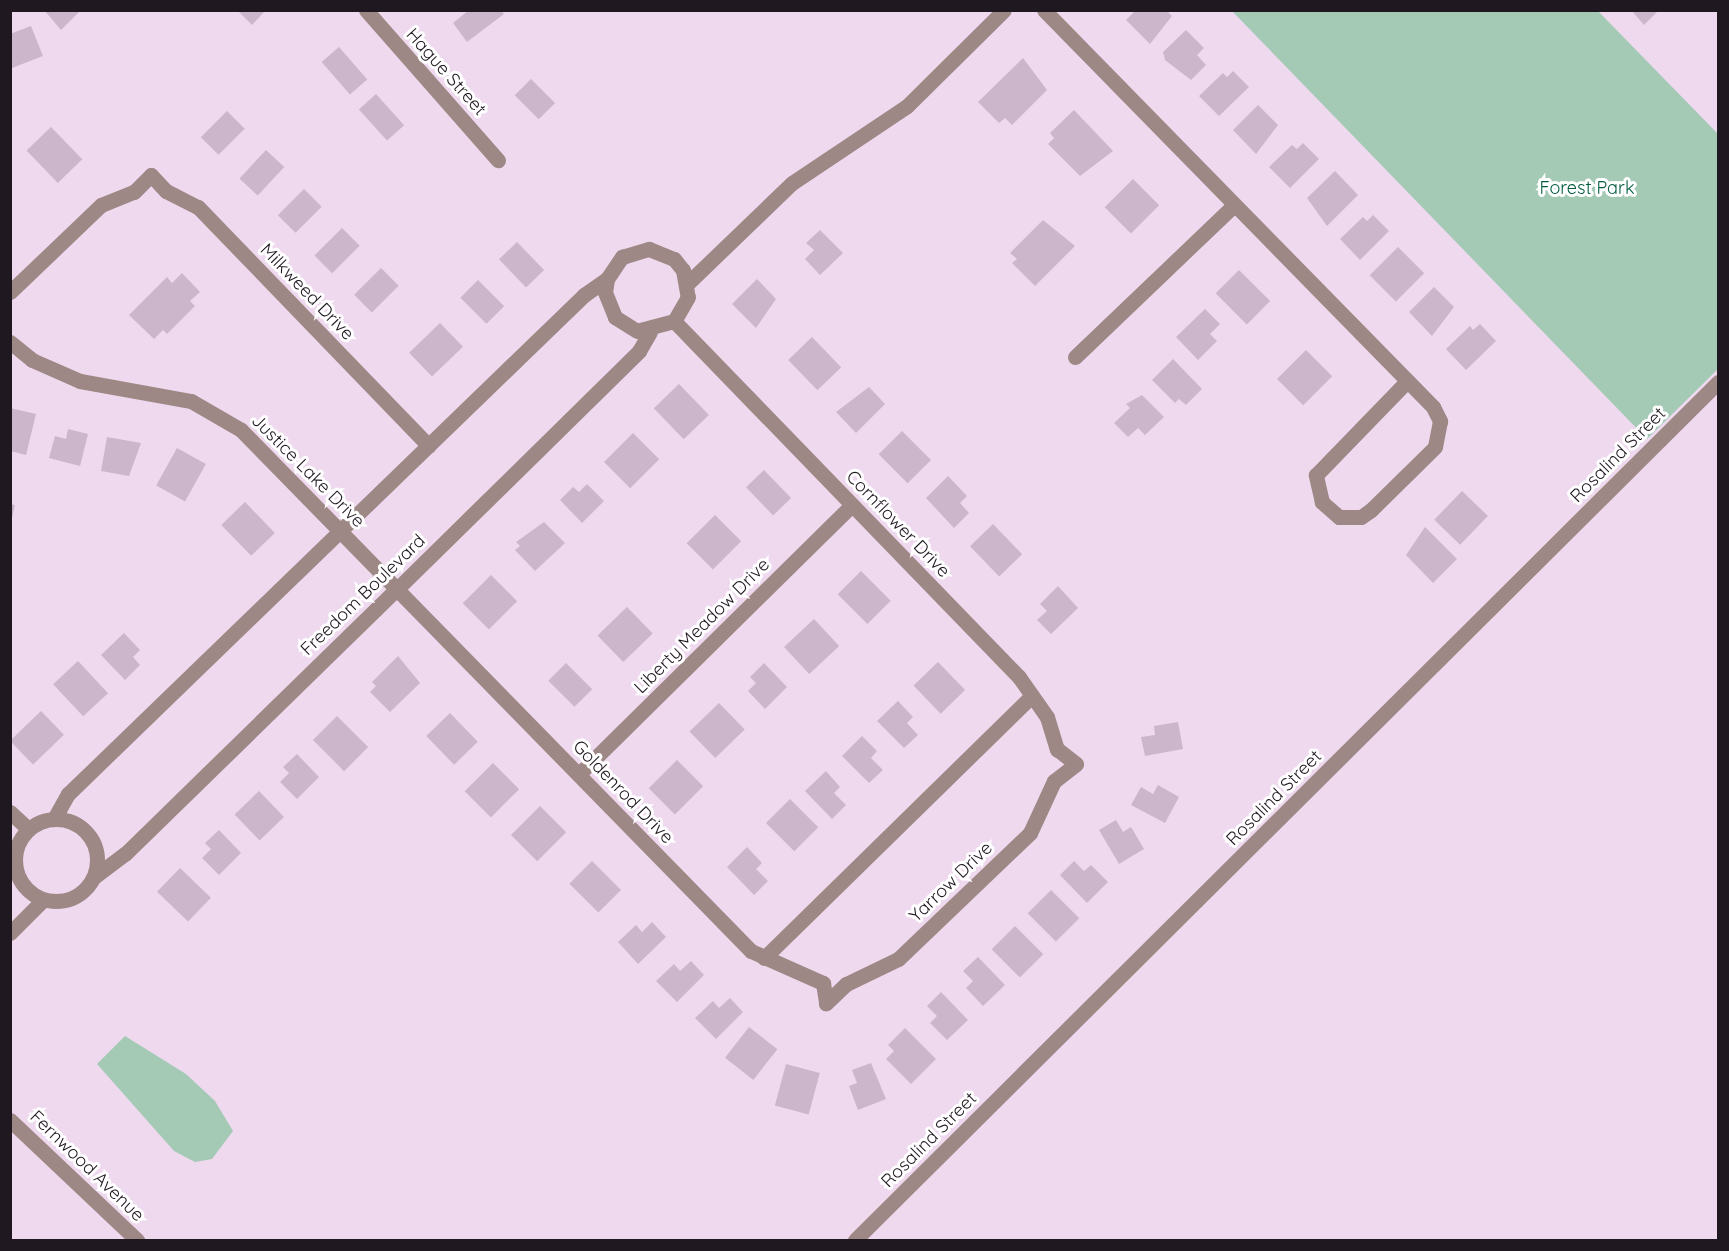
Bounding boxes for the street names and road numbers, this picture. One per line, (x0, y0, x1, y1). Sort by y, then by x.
street label: Hague Street (401, 24, 491, 120)
street label: Milkweed Drive (256, 239, 358, 345)
street label: Rosalind Street (1566, 403, 1670, 507)
street label: Justice Lake Drive (247, 410, 369, 532)
street label: Cornflower Drive (841, 466, 955, 582)
street label: Freedom Boulevard (296, 530, 430, 660)
street label: Liberty Meadow Drive (630, 554, 774, 698)
street label: Goldenrod Drive (568, 736, 678, 848)
street label: Rosalind Street (1222, 746, 1326, 850)
street label: Yarrow Drive (905, 837, 997, 927)
street label: Rosalind Street (877, 1088, 981, 1192)
street label: Fernwood Avenue (26, 1106, 148, 1226)

